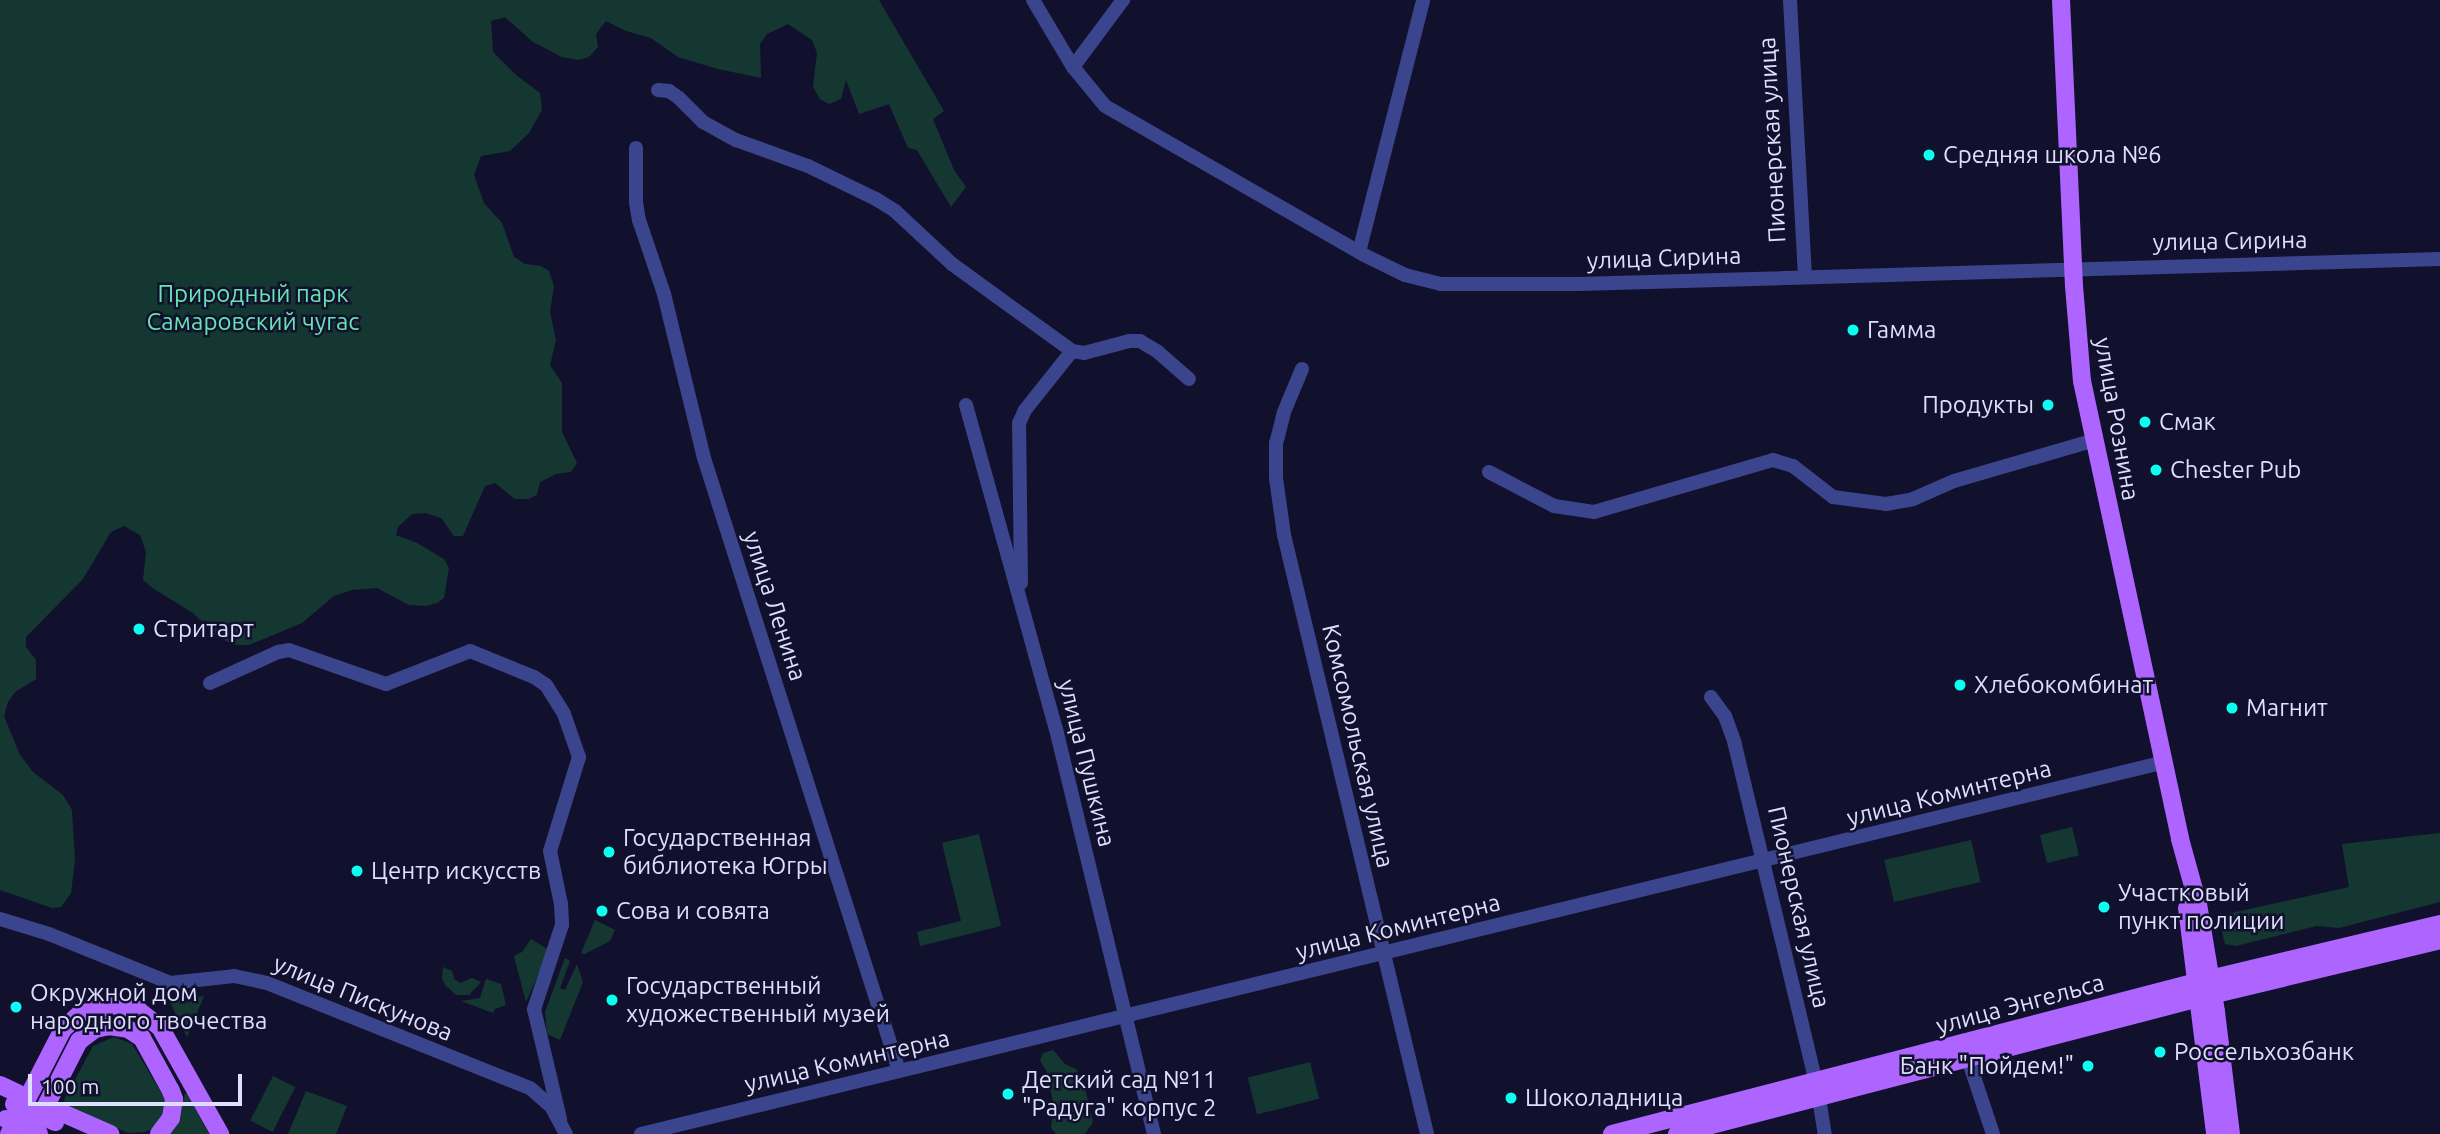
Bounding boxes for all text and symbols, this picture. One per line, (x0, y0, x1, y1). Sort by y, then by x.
street label: Пионерская улица (1752, 36, 1792, 244)
place label: Средняя школа №6 (1943, 141, 2162, 169)
marker: Средняя школа №6 (1921, 147, 1937, 163)
street label: улица Сирина (2152, 225, 2308, 257)
street label: улица Сирина (1586, 241, 1742, 275)
park label: Природный парк Самаровский чугас (147, 280, 359, 336)
place label: Гамма (1867, 316, 1936, 344)
marker: Гамма (1845, 322, 1861, 338)
street label: улица Рознина (2088, 335, 2146, 503)
place label: Продукты (1922, 391, 2034, 419)
marker: Продукты (2040, 397, 2056, 413)
place label: Смак (2159, 408, 2216, 436)
marker: Смак (2137, 414, 2153, 430)
place label: Chester Pub (2170, 456, 2301, 484)
marker: Chester Pub (2148, 462, 2164, 478)
street label: улица Ленина (737, 528, 813, 684)
place label: Стритарт (153, 615, 254, 643)
marker: Стритарт (131, 621, 147, 637)
street label: Комсомольская улица (1316, 622, 1400, 870)
place label: Хлебокомбинат (1974, 671, 2153, 699)
street label: улица Пушкина (1052, 676, 1122, 850)
marker: Хлебокомбинат (1952, 677, 1968, 693)
place label: Магнит (2246, 694, 2328, 722)
marker: Магнит (2224, 700, 2240, 716)
street label: улица Коминтерна (1844, 754, 2054, 832)
street label: Пионерская улица (1762, 803, 1836, 1011)
place label: Государственная библиотека Югры (623, 824, 828, 880)
marker: Государственная библиотека Югры (601, 844, 617, 860)
place label: Центр искусств (371, 857, 541, 885)
marker: Центр искусств (349, 863, 365, 879)
place label: Участковый пункт полиции (2118, 879, 2284, 935)
street label: улица Коминтерна (1293, 888, 1503, 966)
place label: Сова и совята (616, 897, 770, 925)
marker: Участковый пункт полиции (2096, 899, 2112, 915)
marker: Сова и совята (594, 903, 610, 919)
street label: улица Пискунова (269, 949, 457, 1047)
street label: улица Энгельса (1933, 968, 2107, 1040)
place label: Государственный художественный музей (626, 972, 890, 1028)
place label: Окружной дом народного твочества (30, 979, 267, 1035)
marker: Государственный художественный музей (604, 992, 620, 1008)
marker: Окружной дом народного твочества (8, 999, 24, 1015)
street label: улица Коминтерна (742, 1023, 952, 1099)
place label: Россельхозбанк (2174, 1038, 2354, 1066)
marker: Россельхозбанк (2152, 1044, 2168, 1060)
place label: Банк "Пойдем!" (1900, 1052, 2074, 1080)
marker: Банк "Пойдем!" (2080, 1058, 2096, 1074)
scale bar (32, 1060, 245, 1104)
place label: Детский сад №11 "Радуга" корпус 2 (1022, 1066, 1217, 1122)
text: 100 m (41, 1074, 99, 1098)
place label: Шоколадница (1525, 1084, 1683, 1112)
marker: Детский сад №11 "Радуга" корпус 2 (1000, 1086, 1016, 1102)
marker: Шоколадница (1503, 1090, 1519, 1106)

